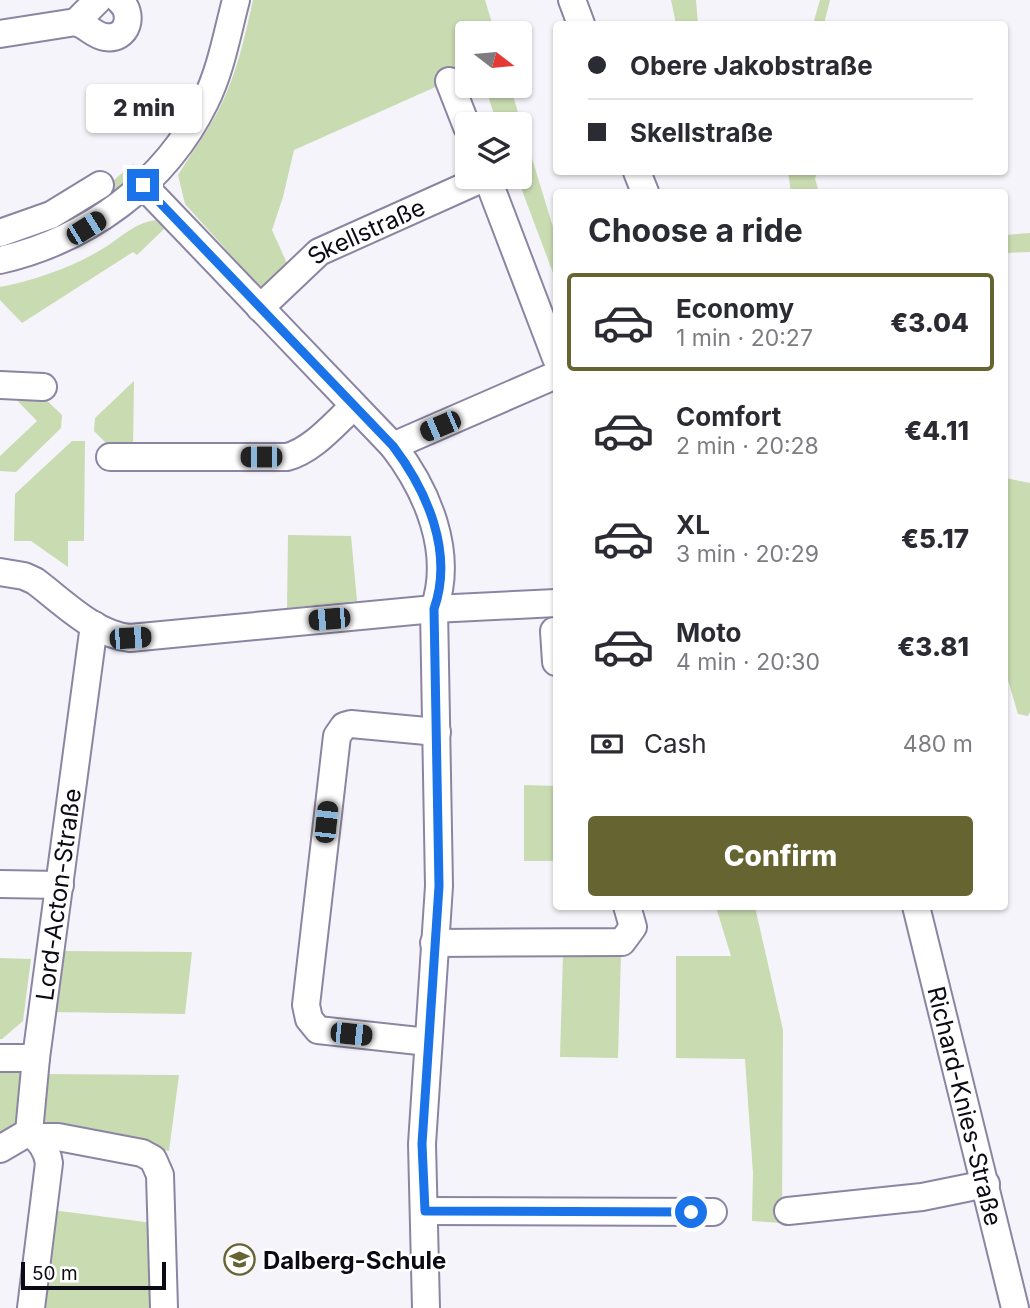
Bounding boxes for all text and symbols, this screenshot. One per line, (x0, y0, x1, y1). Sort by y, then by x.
north arrow (455, 21, 532, 98)
map controls (455, 21, 532, 189)
text: Obere Jakobstraße (630, 50, 873, 81)
callout: 2 min (85, 83, 201, 132)
text: 2 min (113, 94, 175, 122)
button: layers (455, 112, 532, 189)
text: Skellstraße (630, 117, 773, 148)
route end (127, 169, 159, 201)
street label: Skellstraße (301, 192, 429, 270)
car (63, 208, 110, 248)
text: Choose a ride (588, 211, 803, 250)
icon: car (592, 291, 655, 354)
text: Economy (676, 293, 794, 324)
text: €3.04 (890, 307, 969, 338)
text: 1 min · 20:27 (676, 324, 813, 352)
icon: car (592, 399, 655, 462)
text: Comfort (676, 401, 781, 432)
car (417, 408, 464, 444)
text: €4.11 (904, 415, 969, 446)
text: 2 min · 20:28 (676, 432, 819, 460)
car (241, 447, 283, 468)
icon: car (592, 507, 655, 570)
text: XL (676, 509, 710, 540)
text: €5.17 (901, 523, 969, 554)
text: 3 min · 20:29 (676, 540, 819, 568)
car (308, 607, 351, 631)
icon: car (592, 615, 655, 678)
text: Moto (676, 617, 741, 648)
car (109, 626, 152, 650)
text: €3.81 (897, 631, 969, 662)
text: 4 min · 20:30 (676, 648, 820, 676)
icon: cash (588, 725, 626, 763)
text: Cash (644, 728, 707, 759)
text: 480 m (903, 730, 973, 758)
street label: Lord-Acton-Straße (29, 787, 86, 1002)
car (314, 800, 339, 844)
button: Confirm (588, 816, 973, 896)
street label: Richard-Knies-Straße (922, 983, 1009, 1229)
car (330, 1021, 373, 1047)
route start (675, 1196, 707, 1228)
school or university icon: Dalberg-Schule (223, 1243, 257, 1277)
place label: Dalberg-Schule (263, 1246, 446, 1275)
scale bar (21, 1259, 166, 1291)
text: 50 m (32, 1262, 78, 1285)

